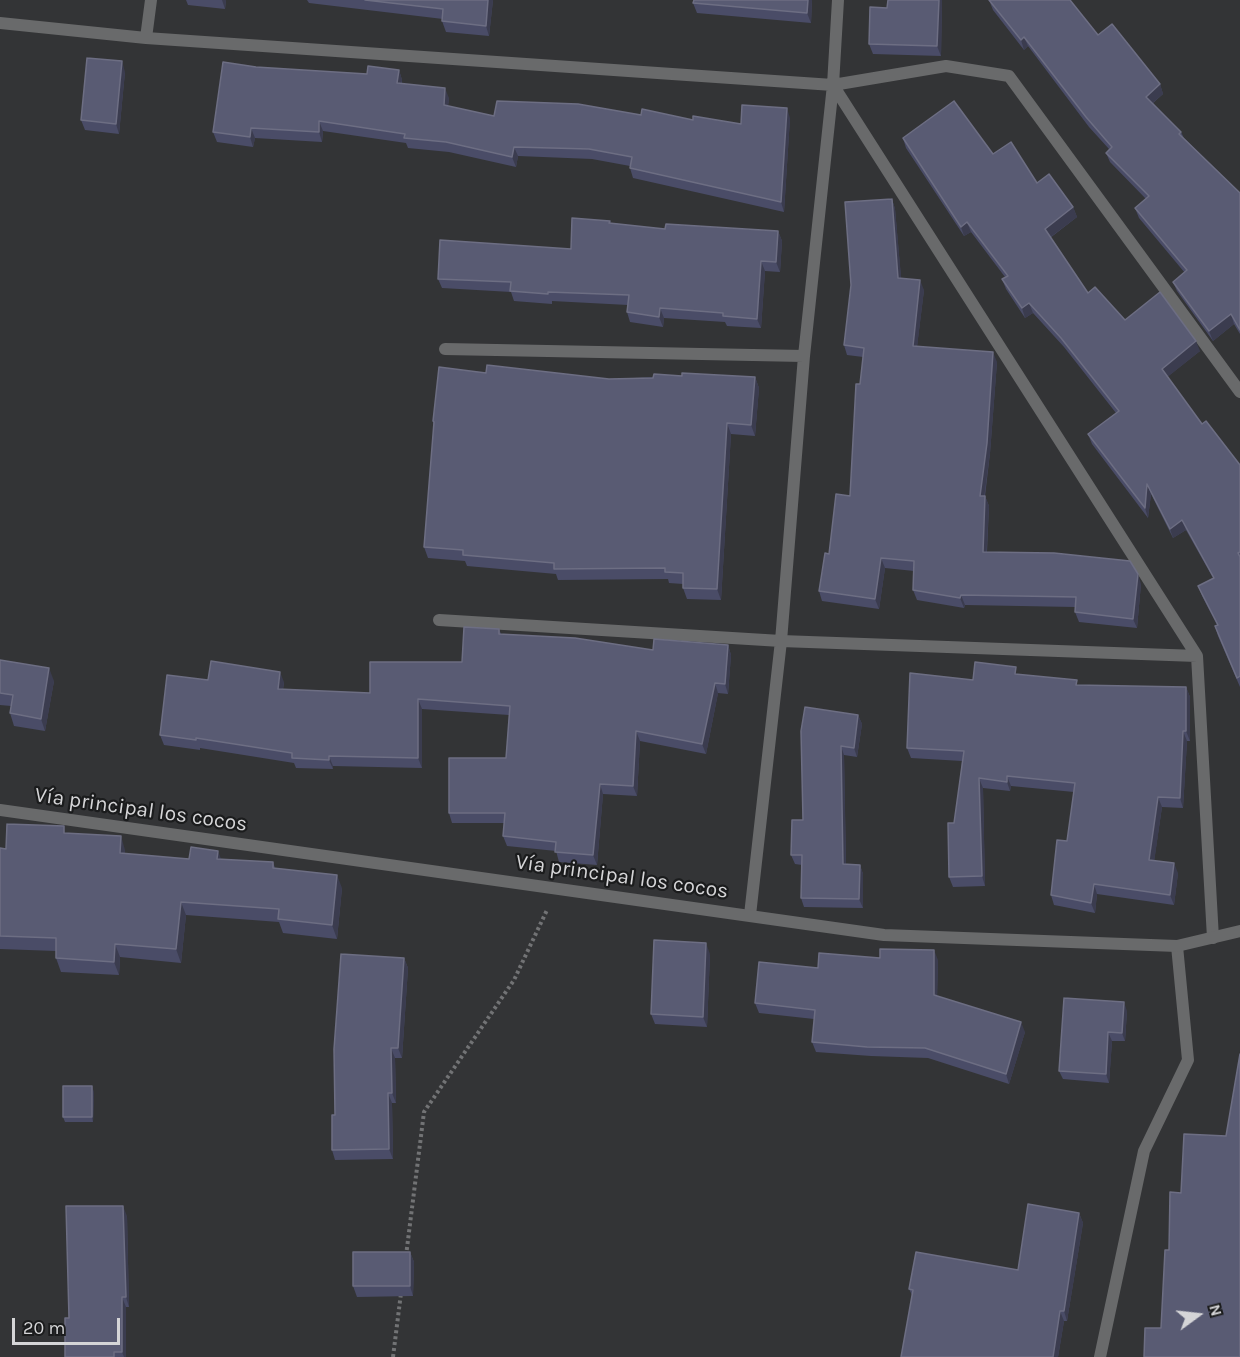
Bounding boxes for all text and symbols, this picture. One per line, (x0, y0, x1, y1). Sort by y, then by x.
street label: Vía principal los cocos (33, 783, 249, 837)
street label: Vía principal los cocos (514, 850, 730, 904)
north arrow (1168, 1285, 1228, 1345)
text: N (1205, 1302, 1227, 1318)
scale bar (15, 1306, 123, 1344)
text: 20 m (23, 1317, 65, 1339)

